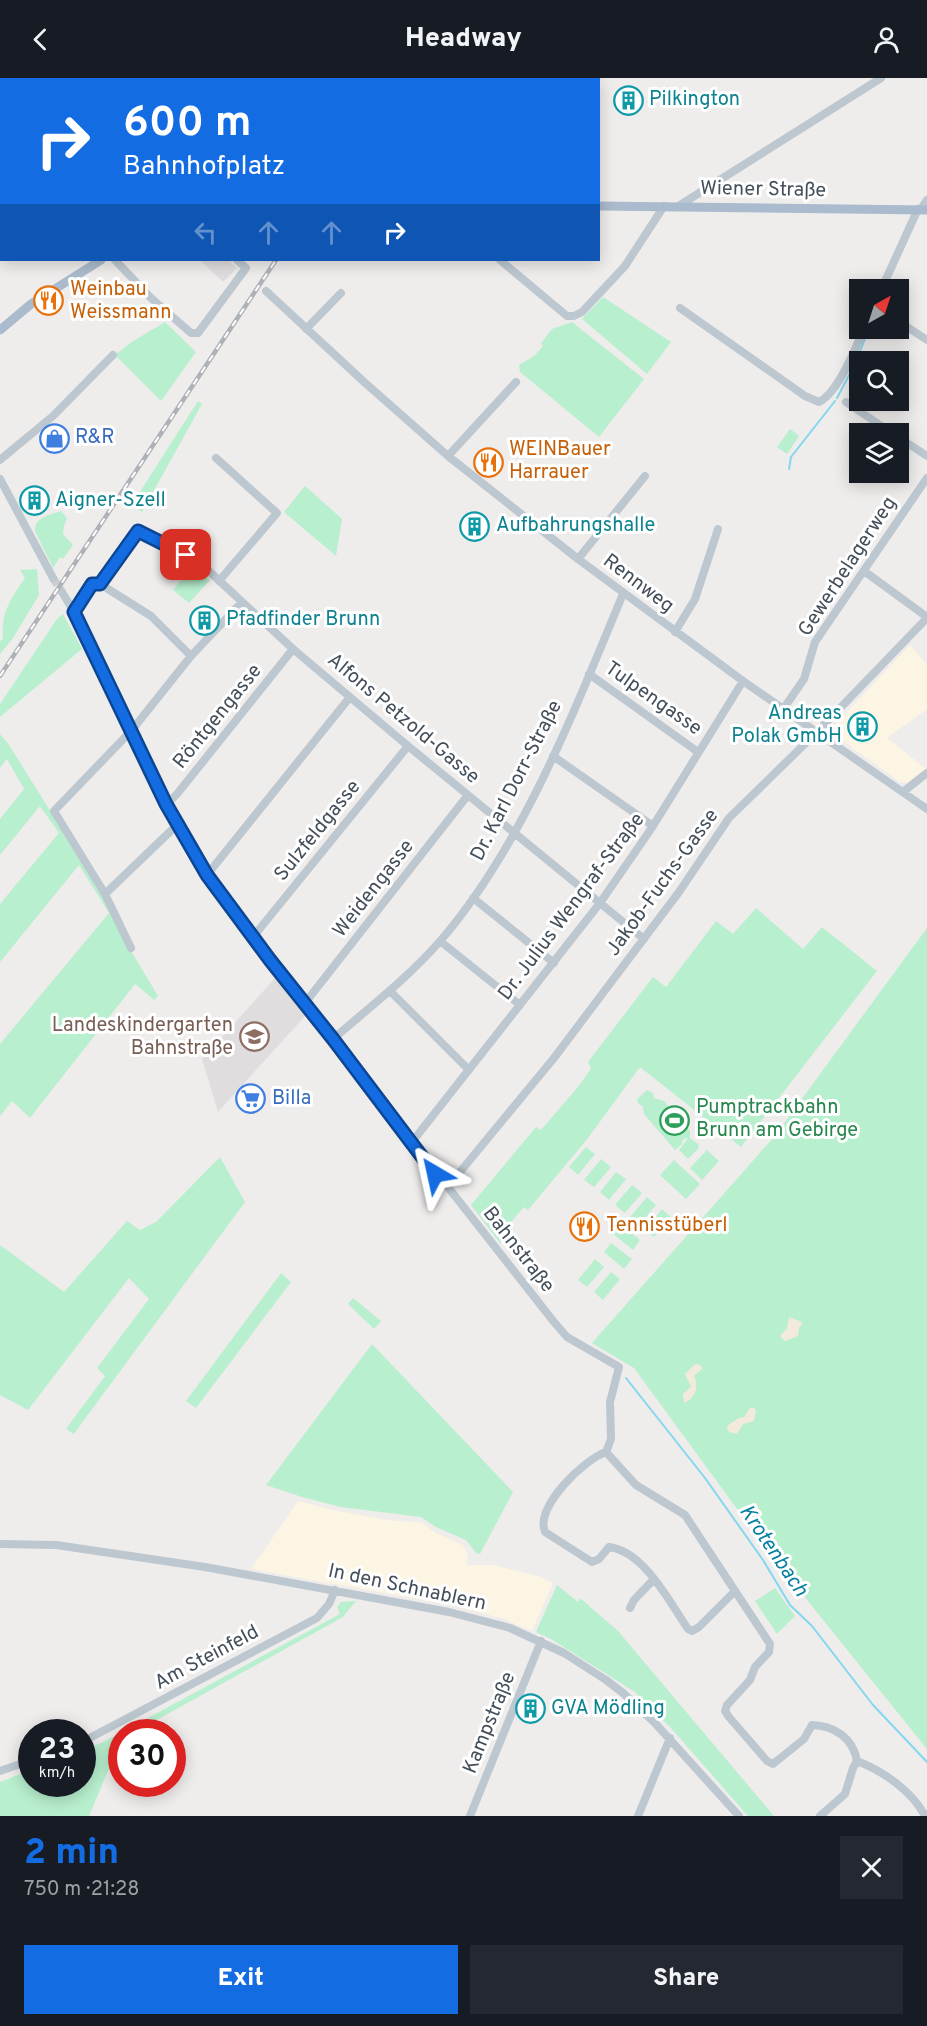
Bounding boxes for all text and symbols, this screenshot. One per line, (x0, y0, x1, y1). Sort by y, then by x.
text: Headway (405, 22, 522, 56)
icon: back (24, 23, 57, 56)
icon: person (870, 23, 903, 56)
building icon: Pilkington (612, 84, 644, 116)
place label: Pilkington (649, 87, 740, 113)
text: 600 m (123, 98, 252, 151)
icon: right (24, 102, 102, 180)
text: Bahnhofplatz (123, 150, 285, 184)
street label: Wiener Straße (700, 176, 826, 204)
icon: left (189, 216, 222, 249)
icon: ahead (252, 216, 285, 249)
icon: ahead (315, 216, 348, 249)
icon: right (378, 216, 411, 249)
place label: Weinbau Weissmann (70, 277, 172, 326)
north arrow (849, 279, 909, 339)
map controls (849, 279, 909, 483)
restaurant icon: Weinbau Weissmann (33, 285, 65, 317)
button: search (849, 351, 909, 411)
shop icon: R&R (38, 422, 70, 454)
button: layers (849, 423, 909, 483)
place label: R&R (75, 425, 114, 451)
place label: WEINBauer Harrauer (509, 437, 611, 486)
restaurant icon: WEINBauer Harrauer (472, 446, 504, 478)
building icon: Aigner-Szell (18, 485, 50, 517)
place label: Aigner-Szell (55, 488, 166, 514)
street label: Gewerbelagerweg (793, 492, 903, 642)
building icon: Aufbahrungshalle (459, 510, 491, 542)
place label: Aufbahrungshalle (496, 513, 655, 539)
pin (160, 529, 211, 580)
icon: arrive (169, 538, 202, 571)
street label: Rennweg (597, 549, 679, 619)
building icon: Pfadfinder Brunn (189, 604, 221, 636)
place label: Pfadfinder Brunn (226, 607, 380, 633)
street label: Alfons Petzold-Gasse (321, 648, 485, 790)
street label: Tulpengasse (599, 656, 707, 742)
street label: Röntgengasse (168, 659, 268, 775)
street label: Dr. Karl Dorr-Straße (465, 696, 569, 866)
place label: Andreas Polak GmbH (731, 701, 842, 750)
building icon: Andreas Polak GmbH (847, 710, 879, 742)
street label: Sulzfeldgasse (269, 775, 367, 887)
street label: Jakob-Fuchs-Gasse (601, 804, 725, 962)
street label: Dr. Julius Wengraf-Straße (493, 808, 651, 1006)
street label: Weidengasse (328, 835, 420, 943)
place label: Landeskindergarten Bahnstraße (52, 1013, 233, 1062)
school or university icon: Landeskindergarten Bahnstraße (238, 1021, 270, 1053)
supermarket icon: Billa (235, 1083, 267, 1115)
place label: Billa (272, 1086, 311, 1112)
place label: Pumptrackbahn Brunn am Gebirge (696, 1095, 858, 1144)
sports icon: Pumptrackbahn Brunn am Gebirge (659, 1104, 691, 1136)
position arrow (403, 1142, 467, 1206)
street label: Bahnstraße (476, 1202, 560, 1298)
restaurant icon: Tennisstüberl (569, 1210, 601, 1242)
place label: Tennisstüberl (606, 1213, 728, 1239)
water label: Krotenbach (732, 1500, 814, 1603)
street label: In den Schnablern (325, 1559, 489, 1617)
street label: Am Steinfeld (150, 1620, 264, 1696)
street label: Kampstraße (458, 1668, 522, 1778)
building icon: GVA Mödling (514, 1693, 546, 1725)
place label: GVA Mödling (551, 1696, 665, 1722)
speed limit sign: 30 (108, 1719, 186, 1797)
text: 23 (39, 1732, 75, 1769)
text: km/h (39, 1764, 75, 1783)
text: 2 min (24, 1831, 119, 1877)
button: close (840, 1836, 903, 1899)
text: 750 m · 21:28 (24, 1877, 139, 1903)
button: Exit (24, 1945, 458, 2014)
button: Share (470, 1945, 903, 2014)

